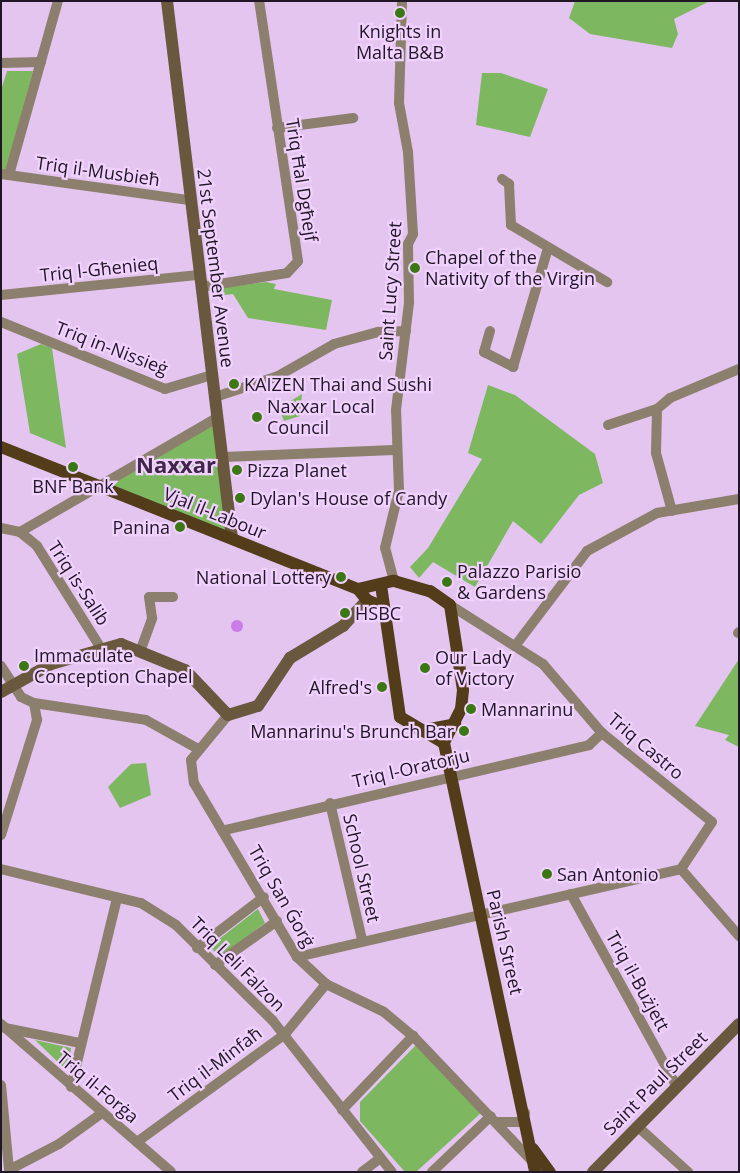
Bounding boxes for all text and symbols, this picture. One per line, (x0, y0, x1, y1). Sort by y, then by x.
marker: Knights in Malta B&B (394, 7, 406, 19)
place label: Knights in Malta B&B (356, 21, 444, 64)
street label: Triq Ħal Dgħejf (282, 117, 322, 243)
street label: Triq il-Musbieħ (35, 152, 161, 190)
street label: 21st September Avenue (193, 167, 239, 369)
street label: Saint Lucy Street (374, 221, 406, 361)
place label: Chapel of the Nativity of the Virgin (425, 247, 595, 290)
street label: Triq l-Għenieq (39, 252, 159, 286)
marker: Chapel of the Nativity of the Virgin (409, 262, 421, 274)
street label: Triq in-Nissieġ (53, 317, 171, 379)
place label: KAIZEN Thai and Sushi (244, 373, 432, 395)
marker: KAIZEN Thai and Sushi (228, 378, 240, 390)
place label: Naxxar Local Council (267, 396, 375, 438)
marker: Naxxar Local Council (251, 411, 263, 423)
district label: Naxxar (136, 452, 216, 478)
place label: Pizza Planet (247, 459, 347, 481)
marker: BNF Bank (67, 461, 79, 473)
marker: Pizza Planet (231, 464, 243, 476)
place label: BNF Bank (32, 475, 114, 497)
street label: Vjal il-Labour (160, 483, 270, 543)
place label: Dylan's House of Candy (250, 487, 447, 509)
marker: Dylan's House of Candy (234, 492, 246, 504)
place label: Panina (113, 516, 170, 538)
marker: Panina (174, 521, 186, 533)
street label: Triq is-Salib (44, 537, 114, 629)
place label: Palazzo Parisio & Gardens (457, 561, 581, 604)
place label: National Lottery (196, 566, 331, 588)
marker: National Lottery (335, 571, 347, 583)
marker: Palazzo Parisio & Gardens (441, 576, 453, 588)
place label: HSBC (355, 602, 401, 624)
marker: HSBC (339, 607, 351, 619)
place label: Immaculate Conception Chapel (34, 645, 192, 688)
place label: Our Lady of Victory (435, 647, 514, 690)
marker: Immaculate Conception Chapel (18, 660, 30, 672)
marker: Our Lady of Victory (419, 662, 431, 674)
place label: Alfred's (309, 676, 372, 698)
marker: Alfred's (376, 681, 388, 693)
place label: Mannarinu (481, 698, 573, 720)
marker: Mannarinu (465, 703, 477, 715)
street label: Triq Castro (604, 708, 688, 784)
place label: Mannarinu's Brunch Bar (250, 720, 454, 742)
marker: Mannarinu's Brunch Bar (458, 725, 470, 737)
street label: Triq l-Oratorju (350, 744, 472, 792)
street label: School Street (339, 812, 385, 924)
street label: Triq San Ġorġ (244, 841, 320, 951)
place label: San Antonio (557, 863, 659, 885)
marker: San Antonio (541, 868, 553, 880)
street label: Parish Street (482, 887, 528, 997)
street label: Triq Leli Falzon (186, 912, 290, 1016)
street label: Triq il-Bużjett (602, 927, 674, 1035)
street label: Triq il-Minfaħ (164, 1022, 266, 1106)
street label: Saint Paul Street (599, 1027, 711, 1139)
street label: Triq il-Forġa (53, 1047, 143, 1127)

